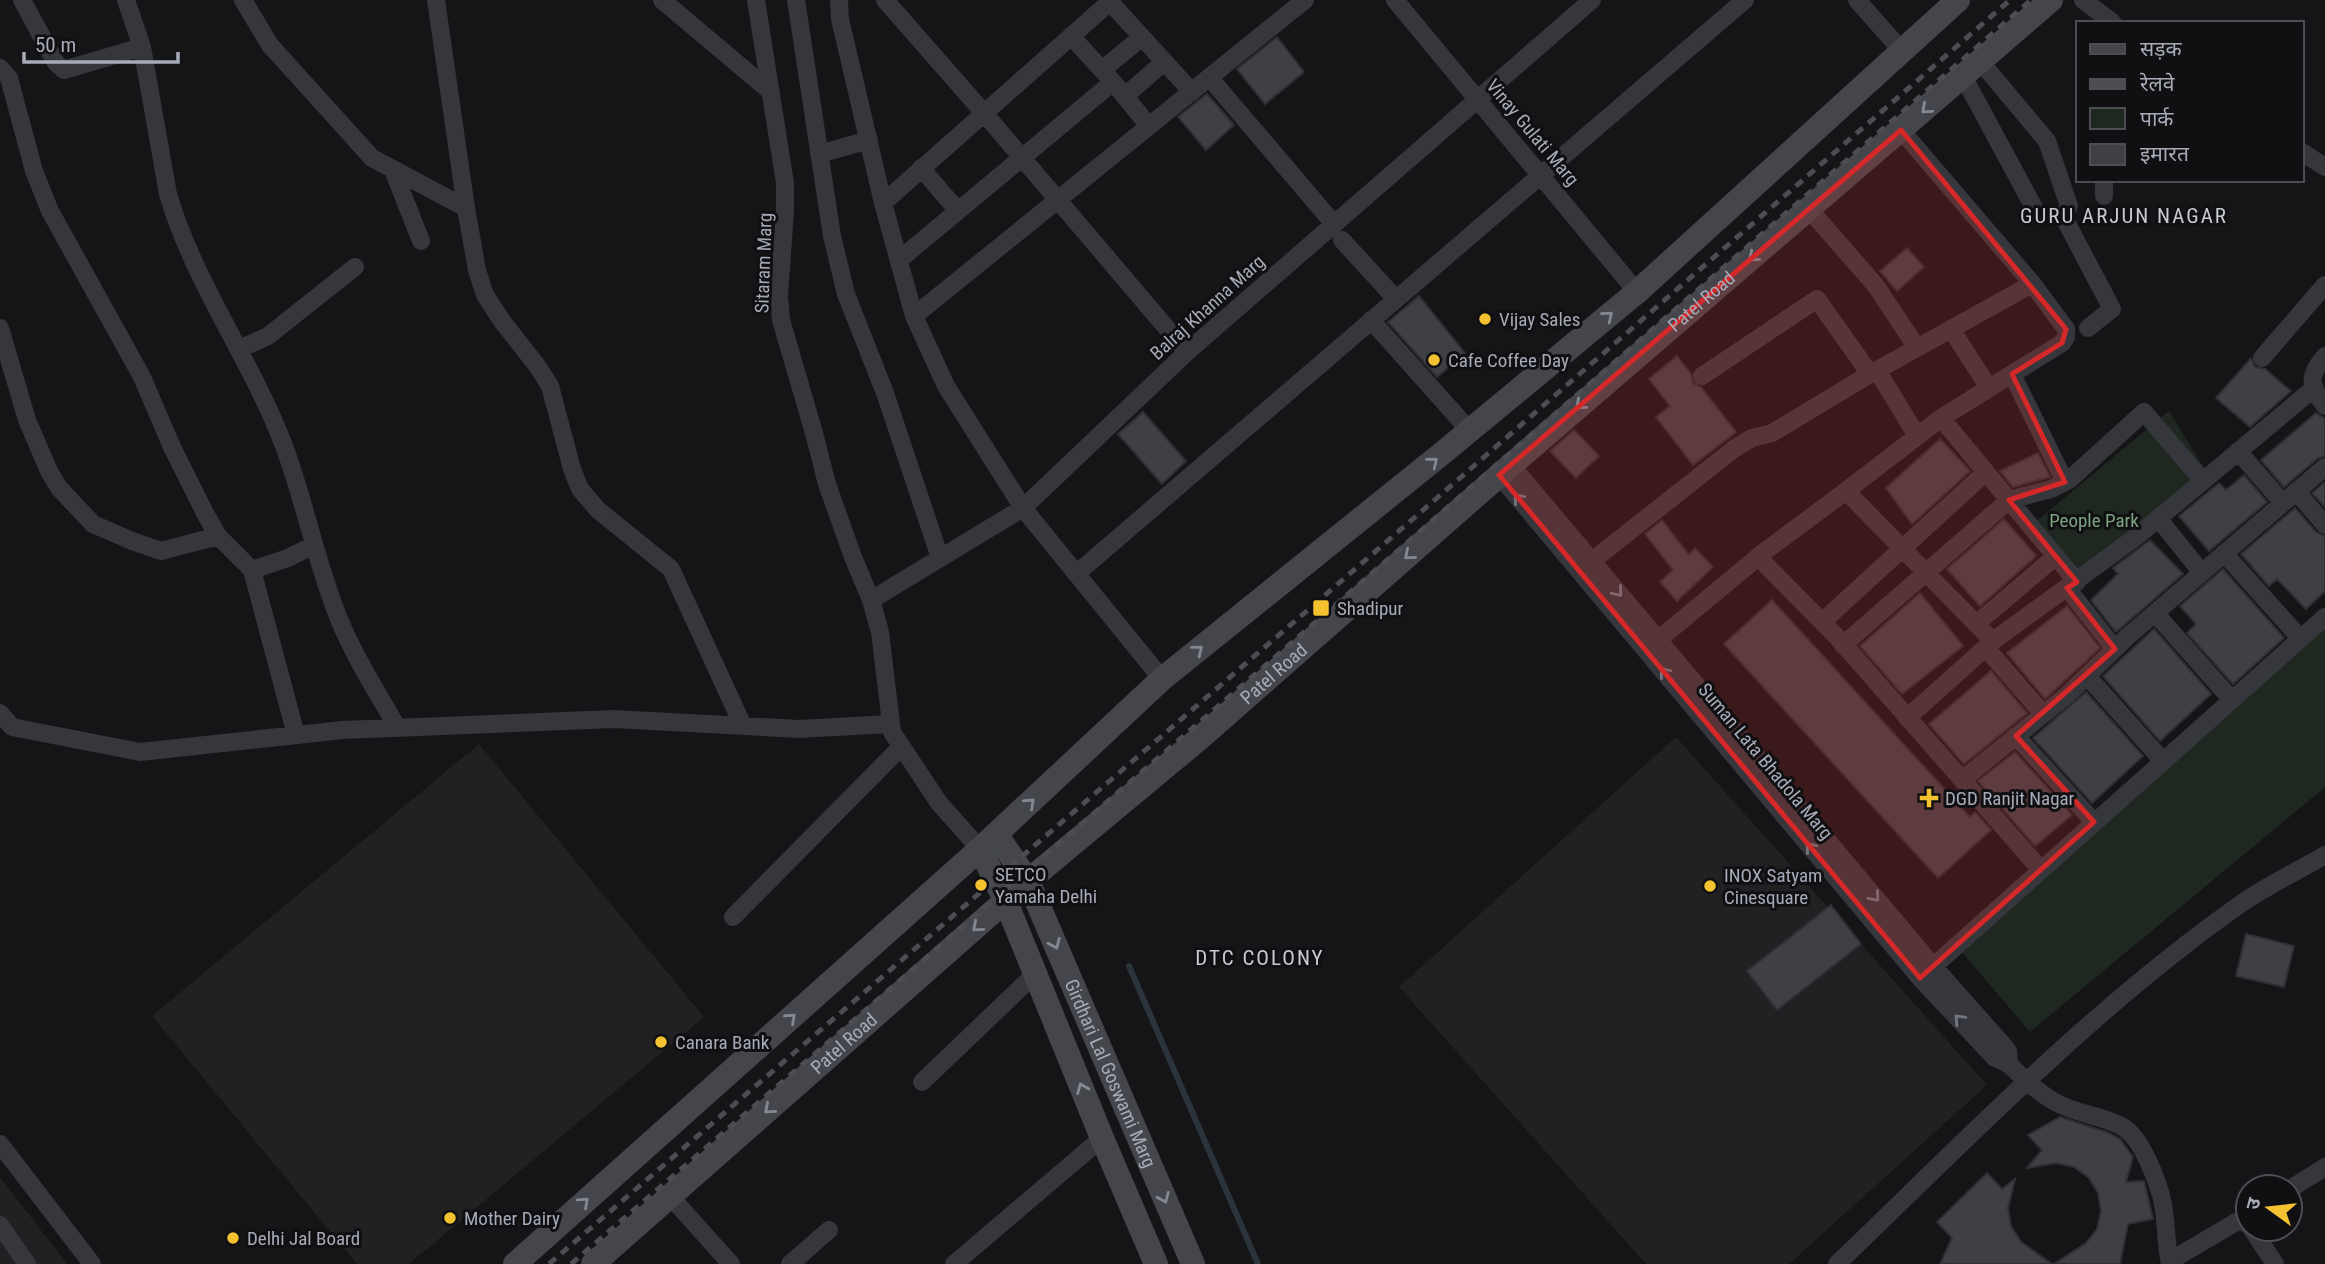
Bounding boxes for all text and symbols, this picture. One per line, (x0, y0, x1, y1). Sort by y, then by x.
scale bar (24, 21, 178, 65)
legend (2076, 21, 2304, 182)
text: 50 m (35, 33, 76, 57)
text: सड़क (2140, 37, 2182, 61)
text: रेलवे (2139, 72, 2175, 96)
street label: Vinay Gulati Marg (1481, 74, 1584, 190)
one-way arrow (1921, 101, 1934, 113)
text: पार्क (2140, 107, 2174, 131)
text: इमारत (2140, 142, 2190, 166)
district label: GURU ARJUN NAGAR (2020, 204, 2228, 228)
street label: Sitaram Marg (750, 212, 777, 314)
one-way arrow (1748, 249, 1761, 261)
street label: Balraj Khanna Marg (1145, 250, 1269, 365)
street label: Patel Road (1663, 267, 1740, 337)
place label: Vijay Sales (1499, 308, 1580, 331)
marker: Vijay Sales (1477, 311, 1493, 327)
one-way arrow (1599, 312, 1612, 324)
place label: Cafe Coffee Day (1448, 349, 1569, 372)
marker: Cafe Coffee Day (1426, 352, 1442, 368)
one-way arrow (1575, 397, 1588, 409)
one-way arrow (1425, 457, 1437, 470)
one-way arrow (1514, 493, 1526, 506)
park label: People Park (2049, 509, 2139, 532)
one-way arrow (1404, 547, 1417, 559)
one-way arrow (1610, 584, 1622, 597)
place label: Shadipur (1337, 597, 1403, 620)
marker: Shadipur (1311, 598, 1331, 618)
street label: Patel Road (1236, 639, 1312, 709)
one-way arrow (1190, 646, 1203, 658)
one-way arrow (1660, 668, 1672, 681)
street label: Suman Lata Bhadola Marg (1693, 678, 1838, 844)
place label: DGD Ranjit Nagar (1945, 787, 2075, 810)
marker: DGD Ranjit Nagar (1919, 788, 1939, 808)
one-way arrow (1022, 798, 1035, 811)
one-way arrow (1806, 842, 1819, 854)
place label: SETCO Yamaha Delhi (995, 863, 1097, 908)
place label: INOX Satyam Cinesquare (1724, 864, 1822, 909)
marker: SETCO Yamaha Delhi (973, 877, 989, 893)
marker: INOX Satyam Cinesquare (1702, 878, 1718, 894)
one-way arrow (1867, 889, 1879, 902)
one-way arrow (972, 919, 985, 931)
one-way arrow (1047, 937, 1061, 949)
district label: DTC COLONY (1195, 946, 1325, 970)
street label: Girdhari Lal Goswami Marg (1060, 976, 1161, 1171)
street label: Patel Road (806, 1008, 882, 1079)
one-way arrow (783, 1014, 796, 1026)
one-way arrow (1955, 1014, 1967, 1027)
place label: Canara Bank (675, 1031, 770, 1054)
marker: Canara Bank (653, 1034, 669, 1050)
one-way arrow (1076, 1083, 1090, 1095)
one-way arrow (764, 1101, 777, 1113)
north arrow (2234, 1173, 2304, 1243)
one-way arrow (1156, 1191, 1170, 1203)
text: उ (2241, 1195, 2266, 1212)
one-way arrow (576, 1198, 589, 1210)
place label: Mother Dairy (464, 1207, 560, 1230)
marker: Mother Dairy (442, 1210, 458, 1226)
place label: Delhi Jal Board (247, 1227, 360, 1250)
marker: Delhi Jal Board (225, 1230, 241, 1246)

